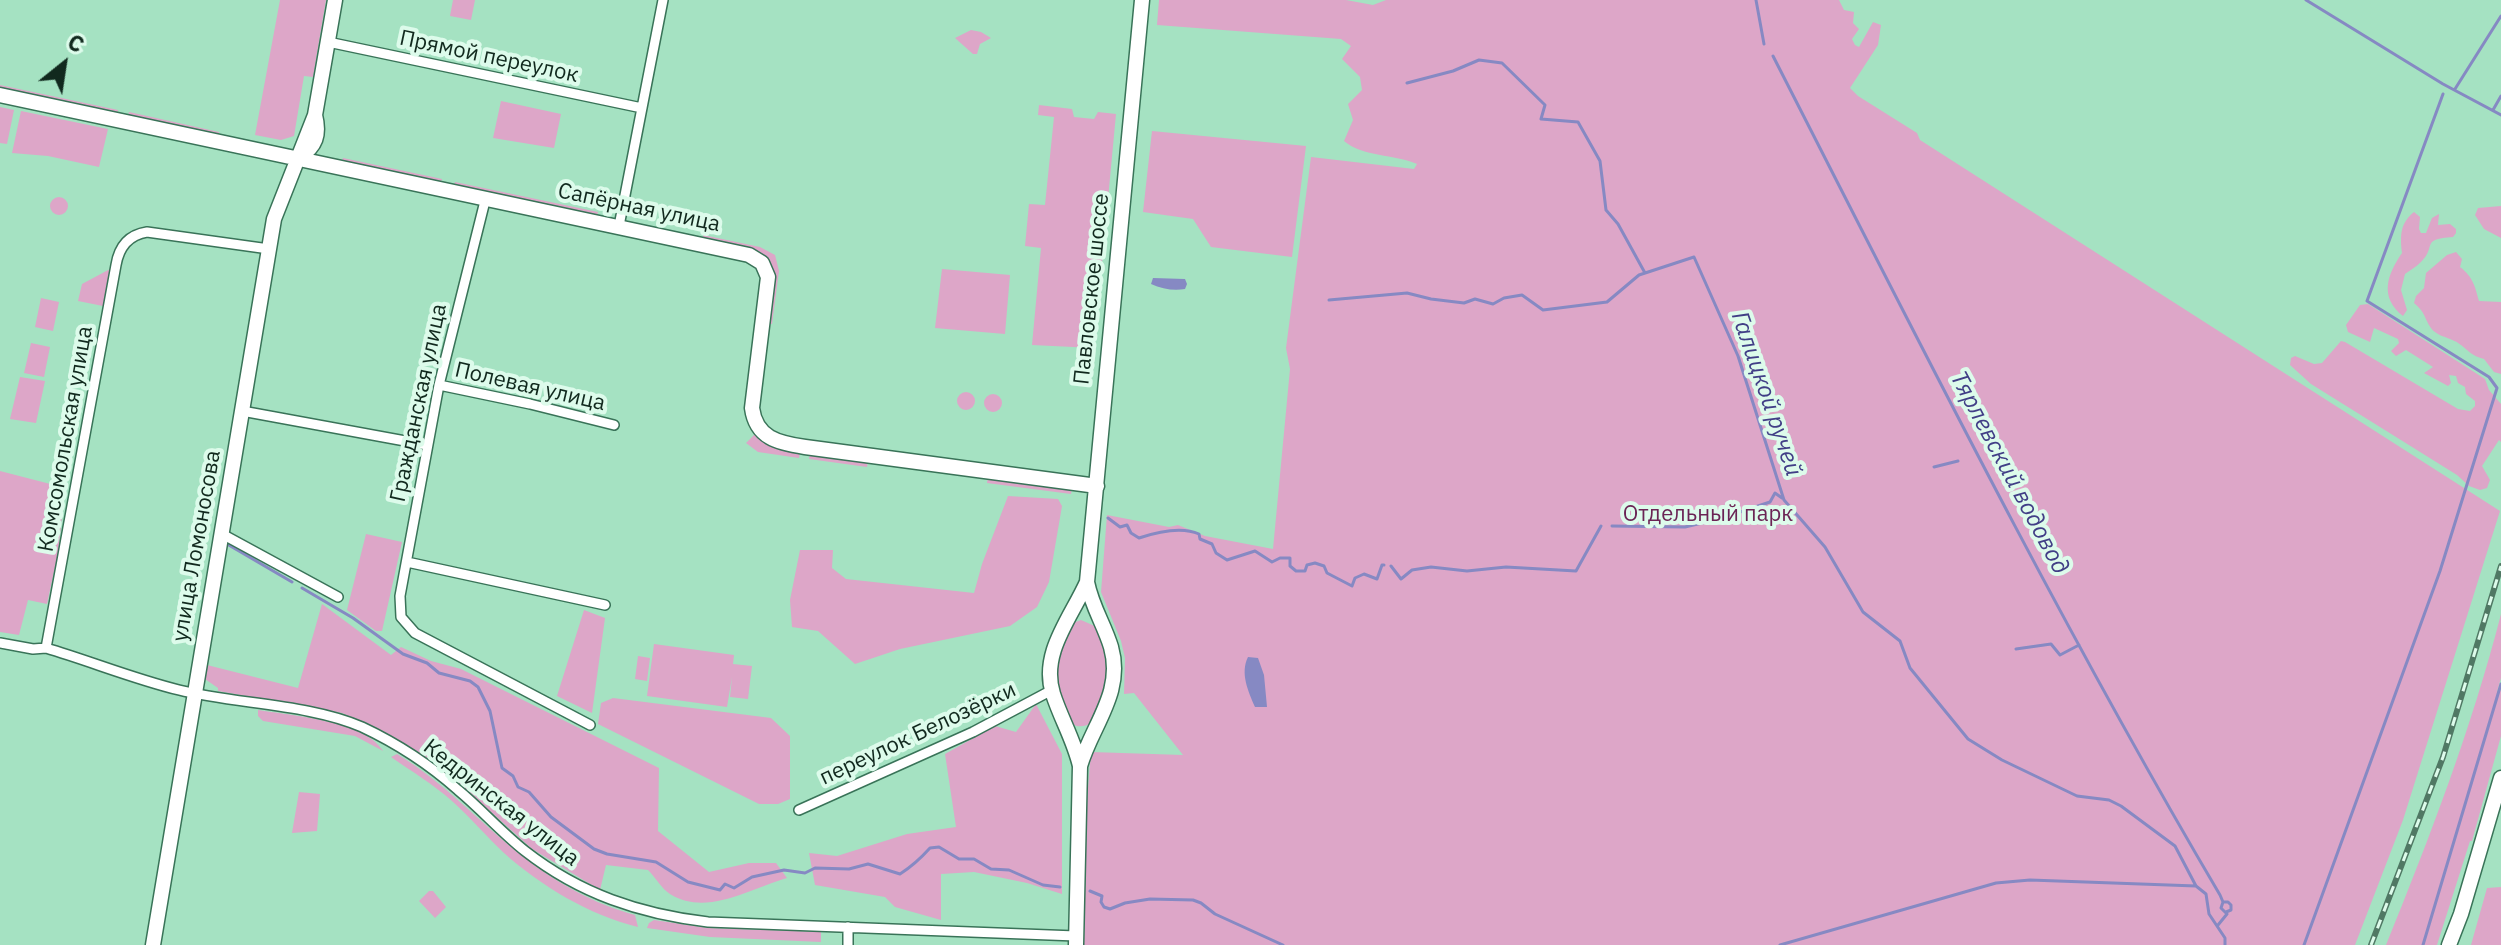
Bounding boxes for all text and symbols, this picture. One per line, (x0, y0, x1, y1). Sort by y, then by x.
north arrow (24, 24, 104, 104)
street label: Прямой переулок (397, 25, 581, 89)
text: С (63, 27, 90, 59)
street label: Сапёрная улица (555, 178, 723, 238)
street label: Павловское шоссе (1069, 192, 1115, 386)
street label: Гражданская улица (385, 302, 453, 504)
water label: Галицкой ручей (1724, 308, 1808, 480)
street label: Комсомольская улица (33, 324, 99, 554)
street label: Полевая улица (452, 357, 608, 417)
water label: Тярлевский водовод (1943, 367, 2075, 579)
street label: улица Ломоносова (167, 448, 227, 644)
park label: Отдельный парк (1623, 502, 1793, 528)
street label: переулок Белозёрки (816, 677, 1020, 791)
street label: Кедринская улица (418, 734, 584, 872)

